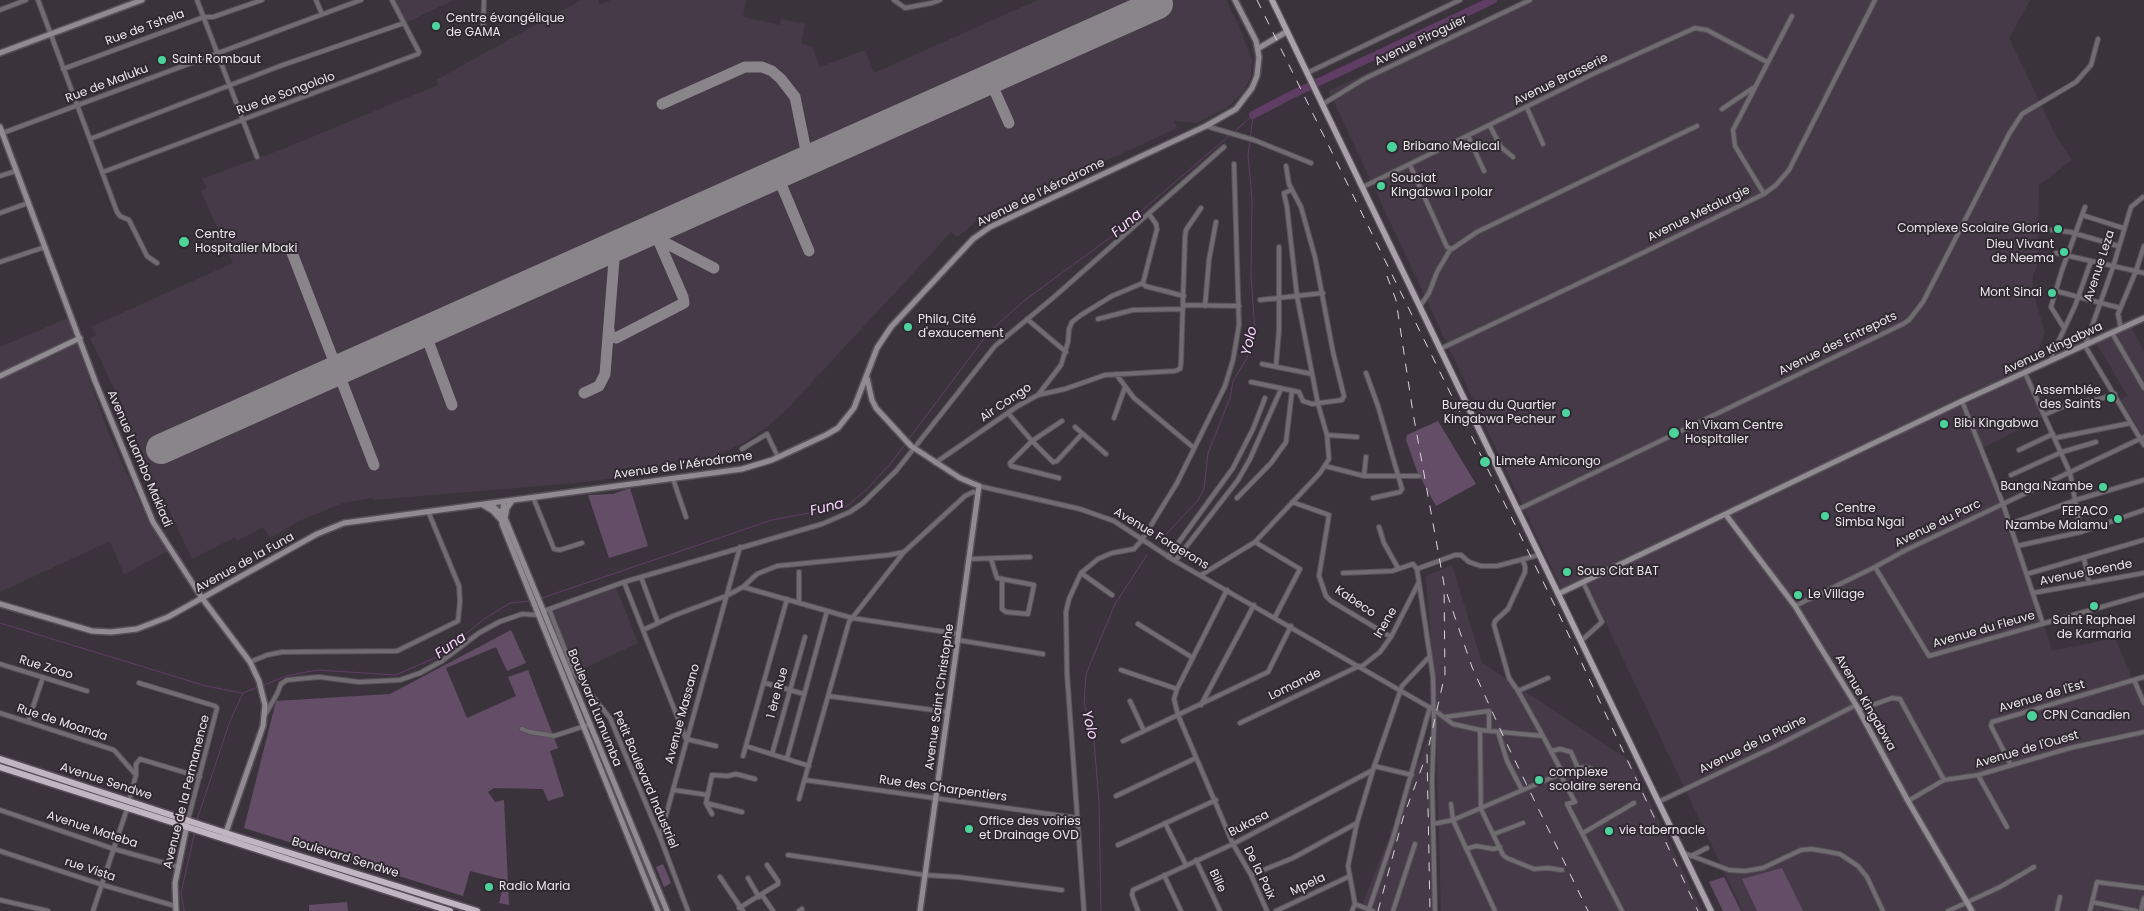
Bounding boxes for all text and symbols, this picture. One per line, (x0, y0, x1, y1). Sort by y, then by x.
street label: Rue de Tshela (103, 7, 187, 49)
place label: Centre évangélique de GAMA (446, 12, 565, 40)
street label: Avenue Piroguier (1372, 12, 1470, 70)
marker: Centre évangélique de GAMA (430, 20, 442, 32)
street label: Avenue Brasserie (1512, 51, 1610, 109)
place label: Saint Rombaut (172, 53, 261, 67)
marker: Saint Rombaut (156, 54, 168, 66)
street label: Rue de Maluku (64, 62, 150, 106)
street label: Rue de Songololo (235, 69, 337, 119)
marker: Bribano Medical (1385, 140, 1399, 154)
place label: Bribano Medical (1403, 140, 1500, 154)
street label: Avenue de l’Aérodrome (975, 156, 1107, 230)
place label: Souciat Kingabwa 1 polar (1391, 172, 1493, 200)
marker: Souciat Kingabwa 1 polar (1375, 180, 1387, 192)
street label: Avenue Metalurgie (1645, 183, 1753, 245)
water label: Funa (1108, 206, 1146, 242)
place label: Complexe Scolaire Gloria (1897, 222, 2048, 236)
marker: Complexe Scolaire Gloria (2052, 223, 2064, 235)
place label: Centre Hospitalier Mbaki (195, 228, 298, 256)
street label: Avenue Leza (2082, 228, 2118, 304)
marker: Centre Hospitalier Mbaki (177, 235, 191, 249)
place label: Dieu Vivant de Neema (1986, 238, 2054, 266)
marker: Dieu Vivant de Neema (2058, 246, 2070, 258)
place label: Mont Sinai (1980, 286, 2042, 300)
marker: Mont Sinai (2046, 287, 2058, 299)
street label: Avenue des Entrepots (1776, 309, 1900, 379)
place label: Phila, Cité d'exaucement (918, 313, 1004, 341)
street label: Avenue Kingabwa (2001, 320, 2105, 378)
marker: Phila, Cité d'exaucement (902, 321, 914, 333)
water label: Yolo (1238, 325, 1262, 357)
street label: Air Congo (977, 380, 1035, 426)
place label: Assemblée des Saints (2035, 384, 2101, 412)
street label: Avenue Luambo Makiadi (104, 388, 174, 530)
marker: Assemblée des Saints (2105, 392, 2117, 404)
place label: Bureau du Quartier Kingabwa Pecheur (1442, 399, 1556, 427)
marker: Bureau du Quartier Kingabwa Pecheur (1560, 407, 1572, 419)
place label: Bibi Kingabwa (1954, 417, 2039, 431)
marker: Bibi Kingabwa (1938, 418, 1950, 430)
place label: kn Vixam Centre Hospitalier (1685, 419, 1783, 447)
marker: kn Vixam Centre Hospitalier (1667, 426, 1681, 440)
street label: Avenue de l’Aérodrome (613, 449, 753, 483)
marker: Limete Amicongo (1478, 455, 1492, 469)
place label: Limete Amicongo (1496, 455, 1601, 469)
place label: Banga Nzambe (2001, 480, 2093, 494)
marker: Banga Nzambe (2097, 481, 2109, 493)
water label: Funa (808, 496, 846, 520)
street label: Avenue du Parc (1893, 497, 1983, 551)
place label: Centre Simba Ngai (1835, 502, 1904, 530)
street label: Avenue Forgerons (1111, 505, 1211, 573)
place label: FEPACO Nzambe Malamu (2005, 505, 2108, 533)
marker: Centre Simba Ngai (1819, 510, 1831, 522)
marker: FEPACO Nzambe Malamu (2112, 513, 2124, 525)
street label: Avenue de la Funa (193, 530, 297, 596)
street label: Avenue Boende (2039, 557, 2133, 589)
place label: Sous Ciat BAT (1577, 565, 1659, 579)
marker: Sous Ciat BAT (1561, 566, 1573, 578)
street label: Kabeco (1332, 583, 1378, 621)
place label: Le Village (1808, 588, 1864, 602)
marker: Le Village (1792, 589, 1804, 601)
marker: Saint Raphael de Karmaria (2088, 600, 2100, 612)
street label: Inene (1371, 605, 1401, 641)
street label: Avenue du Fleuve (1931, 609, 2037, 651)
place label: Saint Raphael de Karmaria (2052, 614, 2136, 642)
street label: Avenue Saint Christophe (923, 623, 957, 771)
water label: Funa (432, 629, 470, 663)
street label: Boulevard Lumumba (564, 647, 624, 769)
street label: Avenue Kingabwa (1832, 652, 1898, 754)
street label: Rue Zoao (17, 653, 75, 683)
street label: Avenue Massano (663, 663, 703, 765)
street label: 1 ère Rue (764, 666, 792, 720)
street label: Lomande (1266, 666, 1324, 704)
street label: Avenue de l'Est (1997, 678, 2087, 716)
street label: Rue de Moanda (15, 702, 109, 744)
street label: Petit Boulevard Industriel (609, 709, 681, 851)
water label: Yolo (1077, 709, 1101, 741)
marker: CPN Canadien (2025, 709, 2039, 723)
place label: CPN Canadien (2043, 709, 2130, 723)
street label: Avenue de la Plaine (1697, 713, 1809, 777)
street label: Avenue de la Permanence (161, 714, 213, 870)
street label: Avenue de l'Ouest (1974, 728, 2080, 772)
street label: Avenue Sendwe (58, 760, 154, 804)
place label: complexe scolaire serena (1549, 766, 1641, 794)
street label: Rue des Charpentiers (878, 773, 1008, 805)
marker: complexe scolaire serena (1533, 774, 1545, 786)
street label: Bukasa (1226, 808, 1272, 840)
street label: Avenue Mateba (45, 809, 139, 851)
place label: Office des voiries et Drainage OVD (979, 815, 1081, 843)
marker: Office des voiries et Drainage OVD (963, 823, 975, 835)
place label: vie tabernacle (1619, 824, 1705, 838)
marker: vie tabernacle (1603, 825, 1615, 837)
street label: Boulevard Sendwe (290, 835, 400, 881)
street label: De la Paix (1240, 844, 1278, 902)
street label: rue Vista (63, 855, 117, 885)
street label: Bille (1205, 867, 1229, 895)
street label: Mpela (1288, 871, 1328, 899)
place label: Radio Maria (499, 880, 570, 894)
marker: Radio Maria (483, 881, 495, 893)

